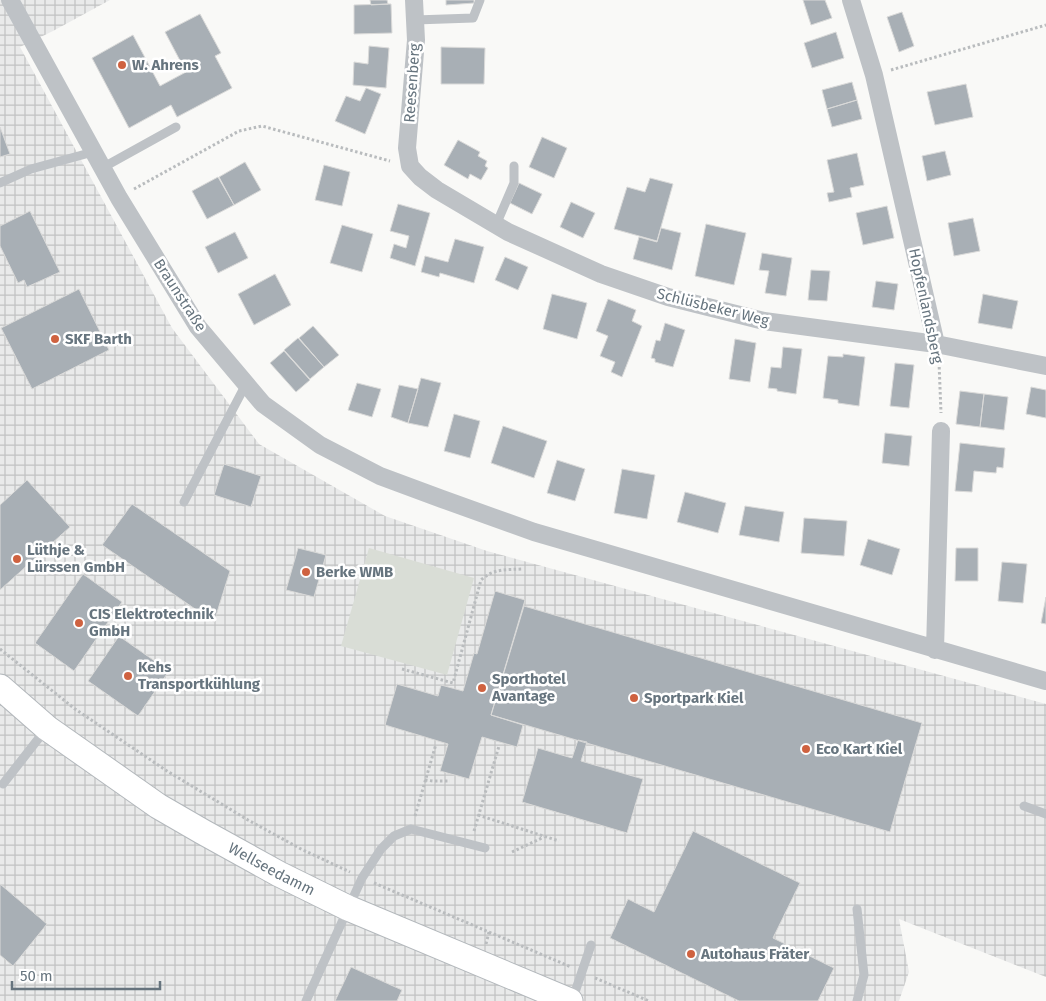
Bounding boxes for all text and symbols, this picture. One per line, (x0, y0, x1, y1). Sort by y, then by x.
street label: Reesenberg (400, 42, 424, 123)
place label: W. Ahrens (132, 56, 199, 74)
marker: W. Ahrens (116, 59, 128, 71)
street label: Hopfenlandsberg (905, 247, 947, 365)
street label: Braunstraße (150, 255, 210, 335)
street label: Schlüsbeker Weg (655, 284, 771, 330)
place label: SKF Barth (65, 330, 132, 348)
marker: SKF Barth (49, 333, 61, 345)
place label: Lüthje & Lürssen GmbH (27, 541, 125, 576)
marker: Lüthje & Lürssen GmbH (11, 553, 23, 565)
place label: Berke WMB (316, 563, 393, 581)
marker: Berke WMB (300, 566, 312, 578)
place label: CIS Elektrotechnik GmbH (89, 605, 214, 640)
marker: CIS Elektrotechnik GmbH (73, 617, 85, 629)
place label: Kehs Transportkühlung (138, 658, 261, 693)
marker: Kehs Transportkühlung (122, 670, 134, 682)
place label: Sporthotel Avantage (491, 670, 566, 705)
marker: Sporthotel Avantage (476, 682, 488, 694)
place label: Sportpark Kiel (644, 689, 744, 707)
marker: Sportpark Kiel (628, 692, 640, 704)
place label: Eco Kart Kiel (816, 740, 903, 758)
marker: Eco Kart Kiel (800, 743, 812, 755)
street label: Wellseedamm (225, 839, 318, 899)
place label: Autohaus Fräter (700, 945, 810, 963)
marker: Autohaus Fräter (685, 948, 697, 960)
scale bar (12, 958, 160, 990)
text: 50 m (20, 967, 53, 985)

